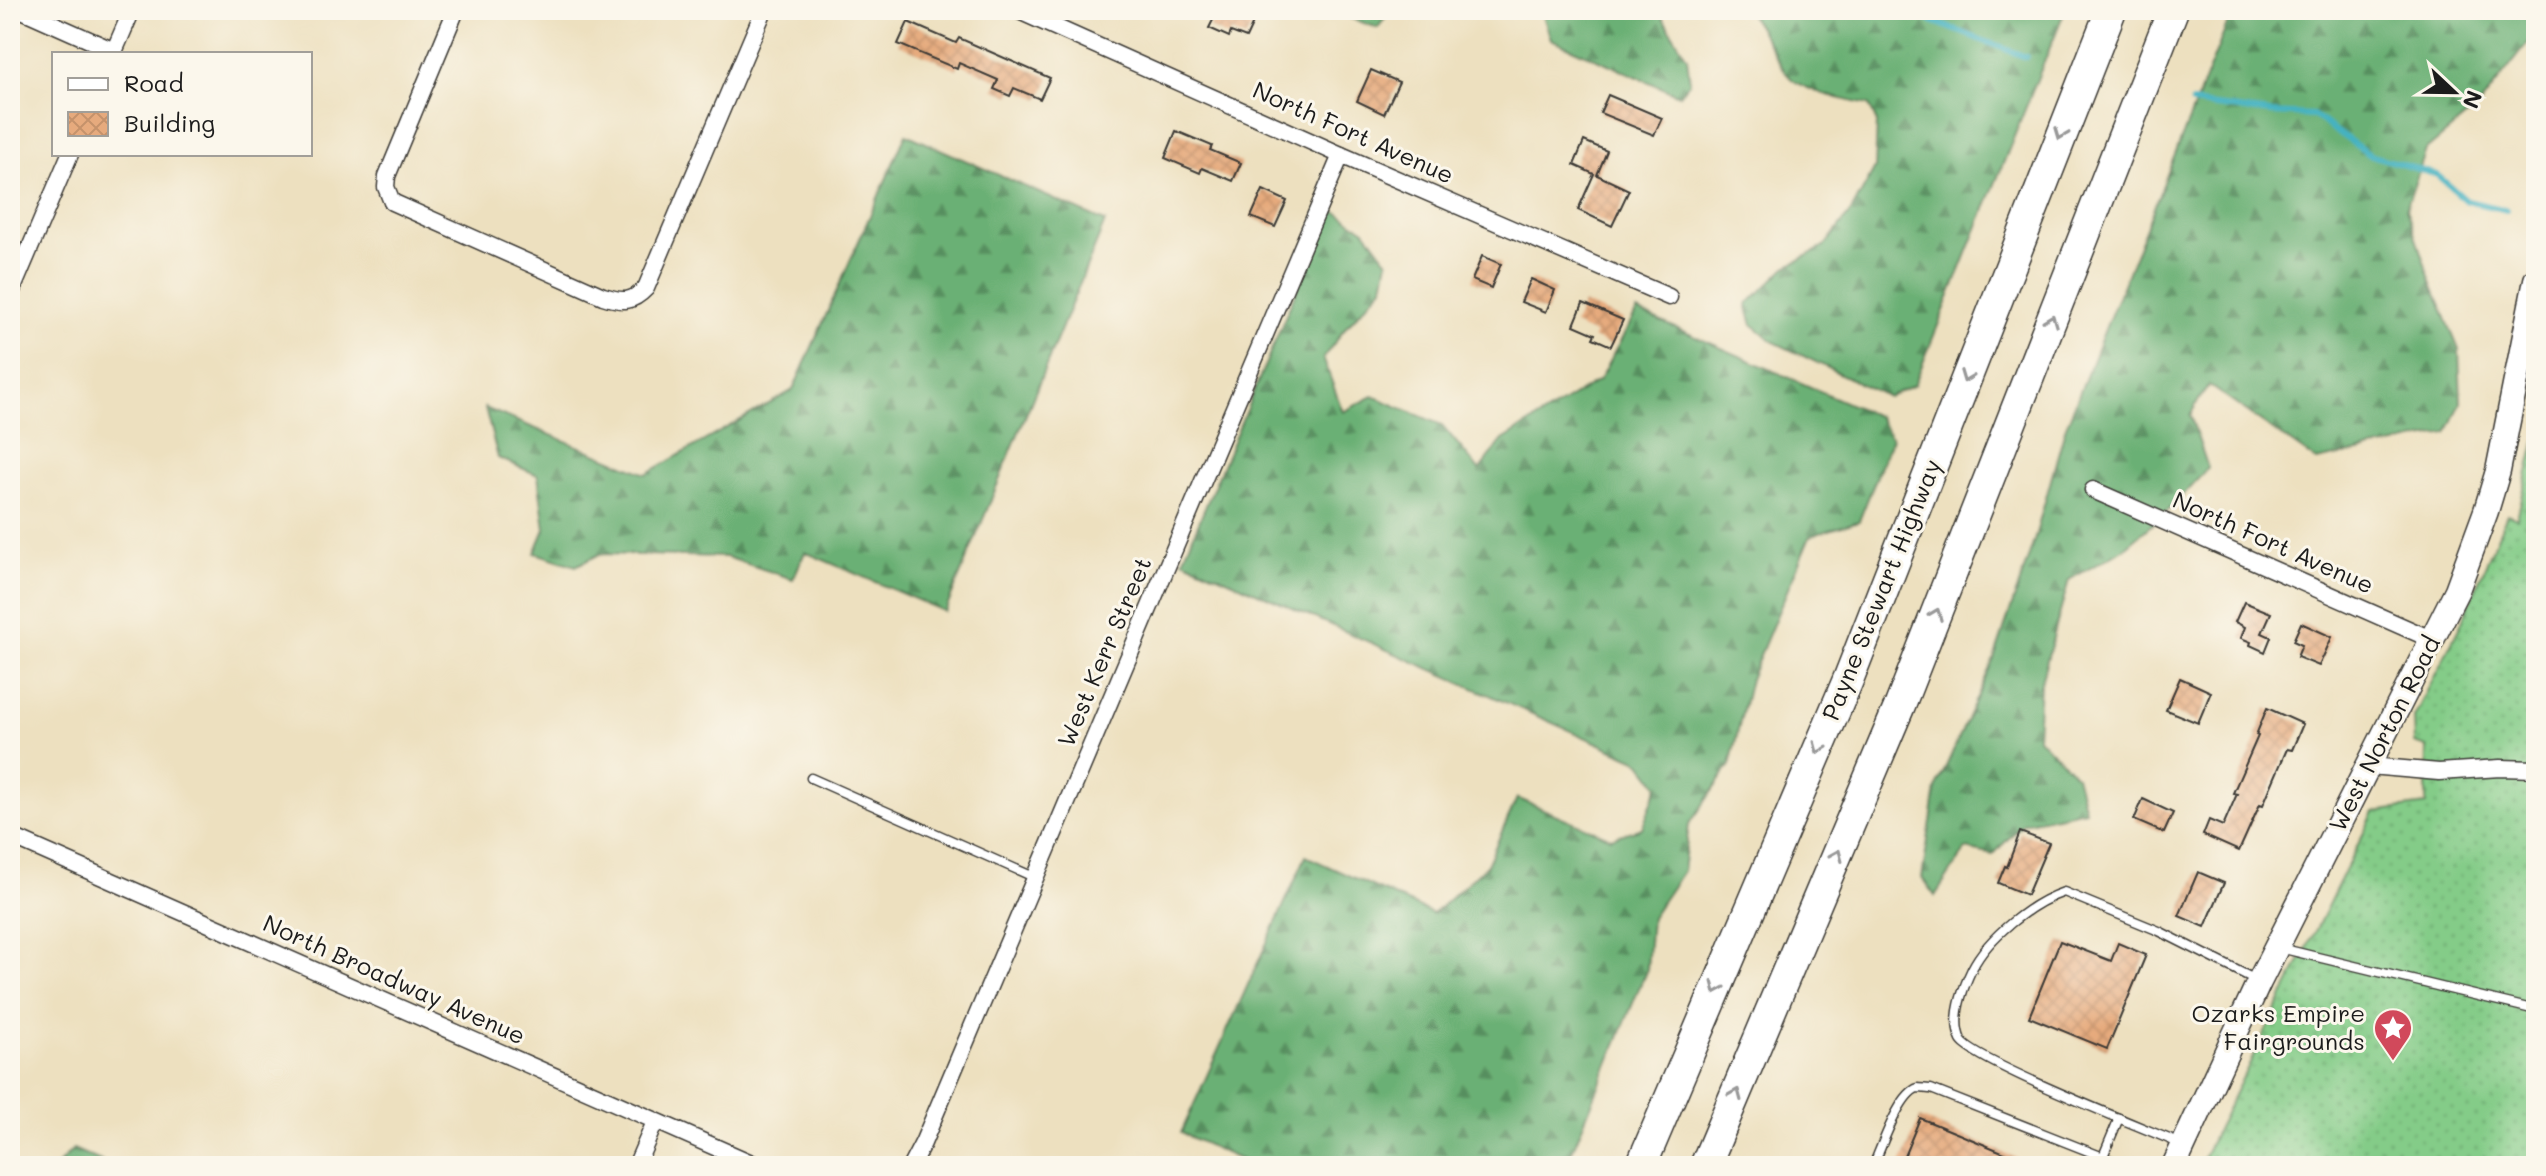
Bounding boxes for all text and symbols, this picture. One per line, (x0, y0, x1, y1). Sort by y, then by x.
legend (52, 52, 312, 156)
north arrow (2414, 52, 2494, 132)
text: Road (124, 67, 184, 98)
street label: North Fort Avenue (1248, 73, 1459, 190)
text: N (2456, 87, 2490, 113)
text: Building (124, 107, 215, 138)
one-way arrow (2054, 126, 2071, 140)
one-way arrow (2041, 314, 2058, 328)
one-way arrow (1959, 369, 1976, 383)
street label: Payne Stewart Highway (1814, 454, 1947, 724)
street label: North Fort Avenue (2168, 483, 2379, 600)
street label: West Kerr Street (1050, 552, 1158, 751)
one-way arrow (1926, 608, 1943, 622)
street label: West Norton Road (2321, 630, 2446, 836)
one-way arrow (1812, 740, 1828, 754)
one-way arrow (1827, 849, 1843, 863)
street label: North Broadway Avenue (259, 907, 531, 1051)
one-way arrow (1710, 979, 1726, 994)
place label: Ozarks Empire Fairgrounds (2192, 997, 2365, 1056)
place icon: Ozarks Empire Fairgrounds (2372, 1007, 2414, 1062)
one-way arrow (1726, 1088, 1742, 1102)

